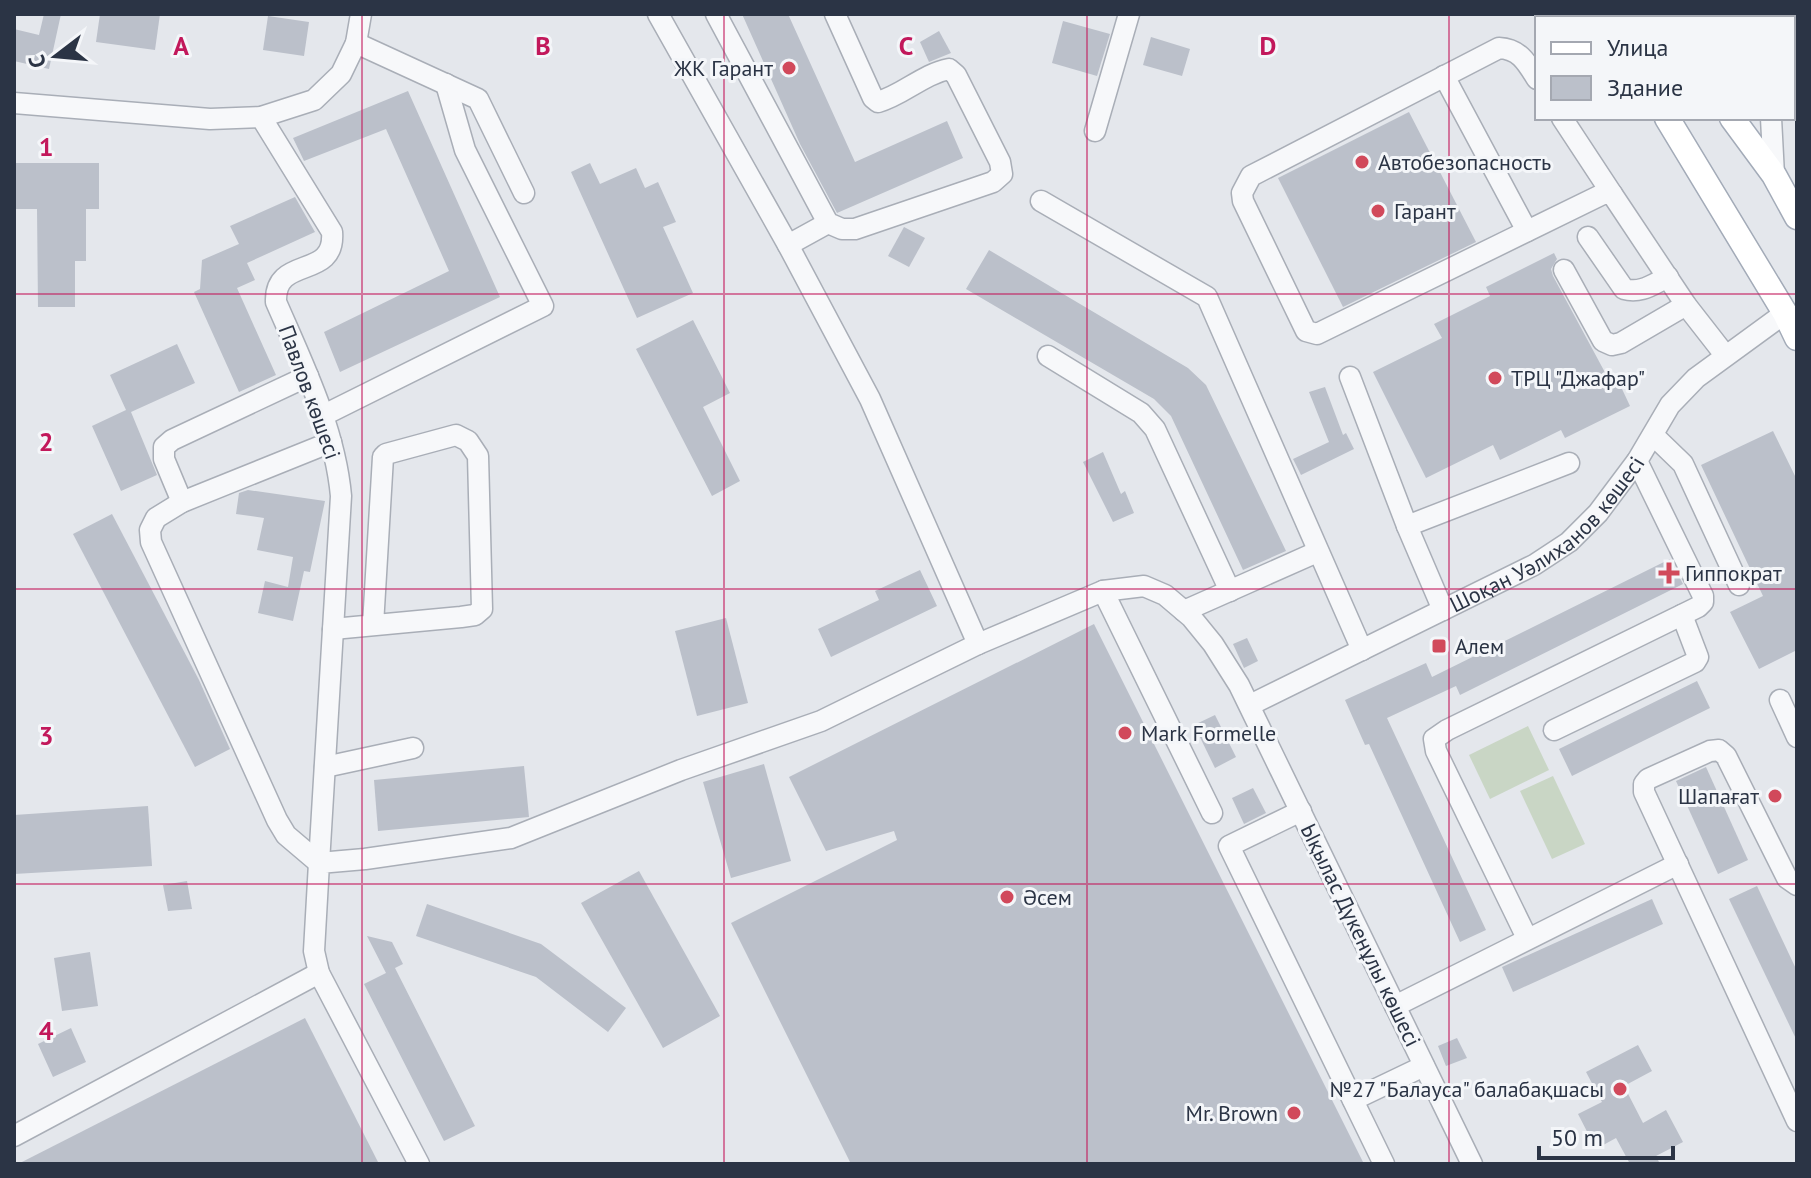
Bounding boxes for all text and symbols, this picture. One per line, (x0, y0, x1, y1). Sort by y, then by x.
north arrow (16, 16, 96, 96)
legend (1535, 16, 1795, 120)
text: A (173, 29, 189, 62)
text: B (535, 29, 551, 62)
text: C (899, 29, 913, 62)
text: D (1260, 29, 1276, 62)
text: Улица (1607, 32, 1668, 63)
text: С (22, 52, 52, 71)
place label: ЖК Гарант (673, 54, 773, 82)
marker: ЖК Гарант (780, 59, 798, 77)
text: Здание (1607, 72, 1683, 103)
text: 1 (39, 130, 53, 163)
place label: Автобезопасность (1378, 148, 1551, 176)
marker: Автобезопасность (1353, 153, 1371, 171)
place label: Гарант (1394, 197, 1456, 225)
marker: Гарант (1369, 202, 1387, 220)
street label: Павлов көшесі (273, 321, 347, 463)
place label: ТРЦ "Джафар" (1511, 364, 1645, 392)
marker: ТРЦ "Джафар" (1486, 369, 1504, 387)
text: 2 (39, 425, 53, 458)
street label: Шоқан Уәлиханов көшесі (1445, 451, 1651, 618)
place label: Гиппократ (1685, 559, 1782, 587)
marker: Гиппократ (1660, 564, 1678, 582)
place label: Алем (1455, 632, 1504, 660)
marker: Алем (1430, 637, 1448, 655)
text: 3 (39, 719, 53, 752)
place label: Mark Formelle (1141, 719, 1276, 747)
marker: Mark Formelle (1116, 724, 1134, 742)
place label: Шапағат (1678, 782, 1759, 810)
marker: Шапағат (1766, 787, 1784, 805)
street label: Ықылас Дүкенұлы көшесі (1295, 819, 1427, 1051)
place label: Әсем (1023, 883, 1072, 911)
marker: Әсем (998, 888, 1016, 906)
text: 4 (39, 1014, 54, 1047)
place label: №27 "Балауса" балабақшасы (1330, 1075, 1604, 1103)
marker: №27 "Балауса" балабақшасы (1611, 1080, 1629, 1098)
place label: Mr. Brown (1185, 1099, 1278, 1127)
marker: Mr. Brown (1285, 1104, 1303, 1122)
scale bar (1539, 1110, 1673, 1160)
text: 50 m (1551, 1122, 1603, 1153)

